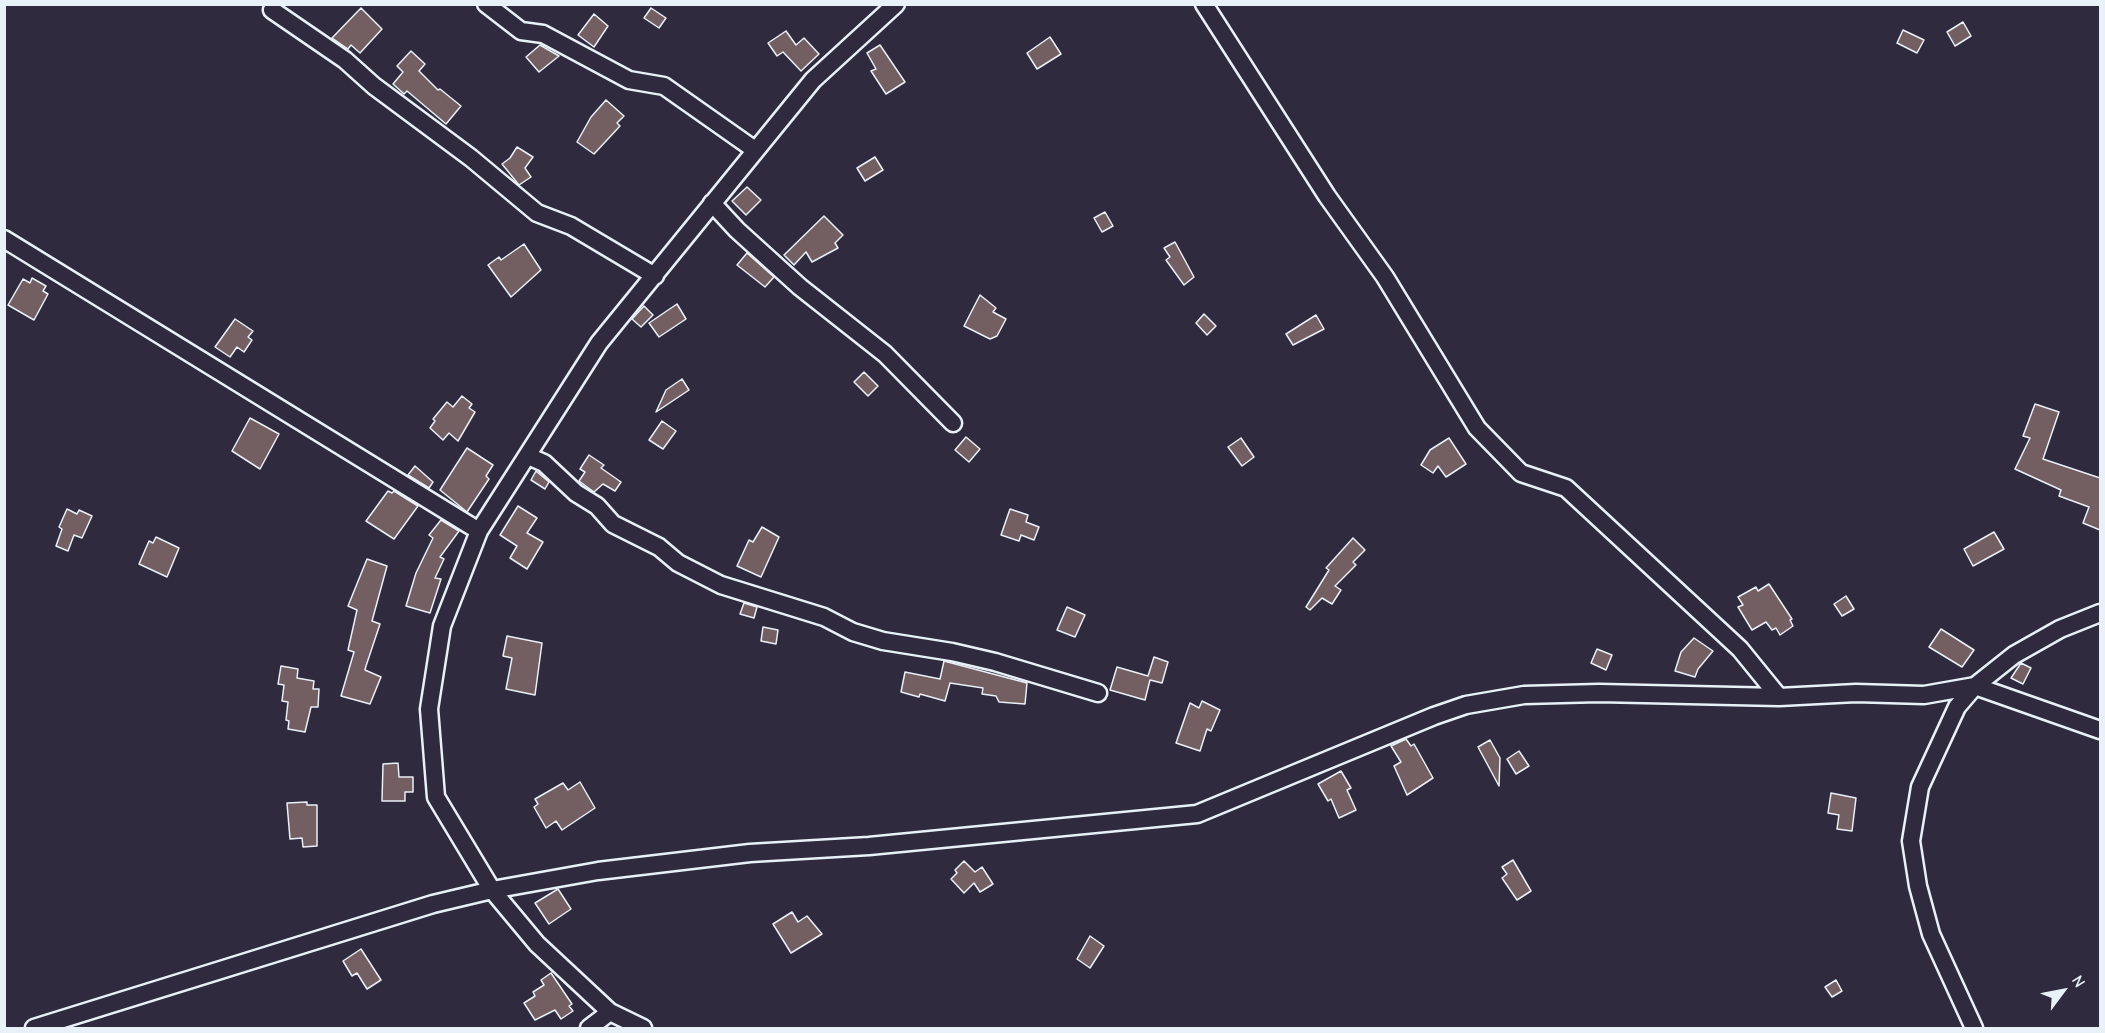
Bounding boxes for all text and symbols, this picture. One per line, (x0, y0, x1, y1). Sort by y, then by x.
north arrow (2033, 961, 2093, 1021)
text: N (2068, 972, 2089, 991)

